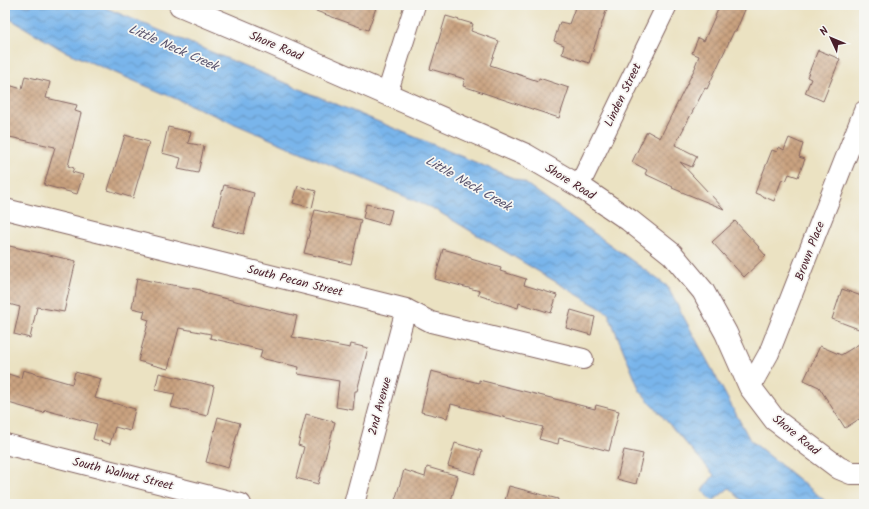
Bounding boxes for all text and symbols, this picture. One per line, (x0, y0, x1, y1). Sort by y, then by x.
north arrow (811, 18, 851, 58)
water label: Little Neck Creek (125, 19, 223, 78)
text: N (816, 23, 833, 41)
street label: Shore Road (246, 26, 307, 66)
street label: Linden Street (599, 60, 647, 130)
water label: Little Neck Creek (421, 151, 517, 218)
street label: Shore Road (541, 159, 600, 206)
street label: Brown Place (790, 218, 830, 283)
street label: South Pecan Street (245, 260, 345, 302)
street label: 2nd Avenue (363, 374, 397, 437)
street label: Shore Road (768, 410, 825, 461)
street label: South Walnut Street (70, 452, 176, 496)

